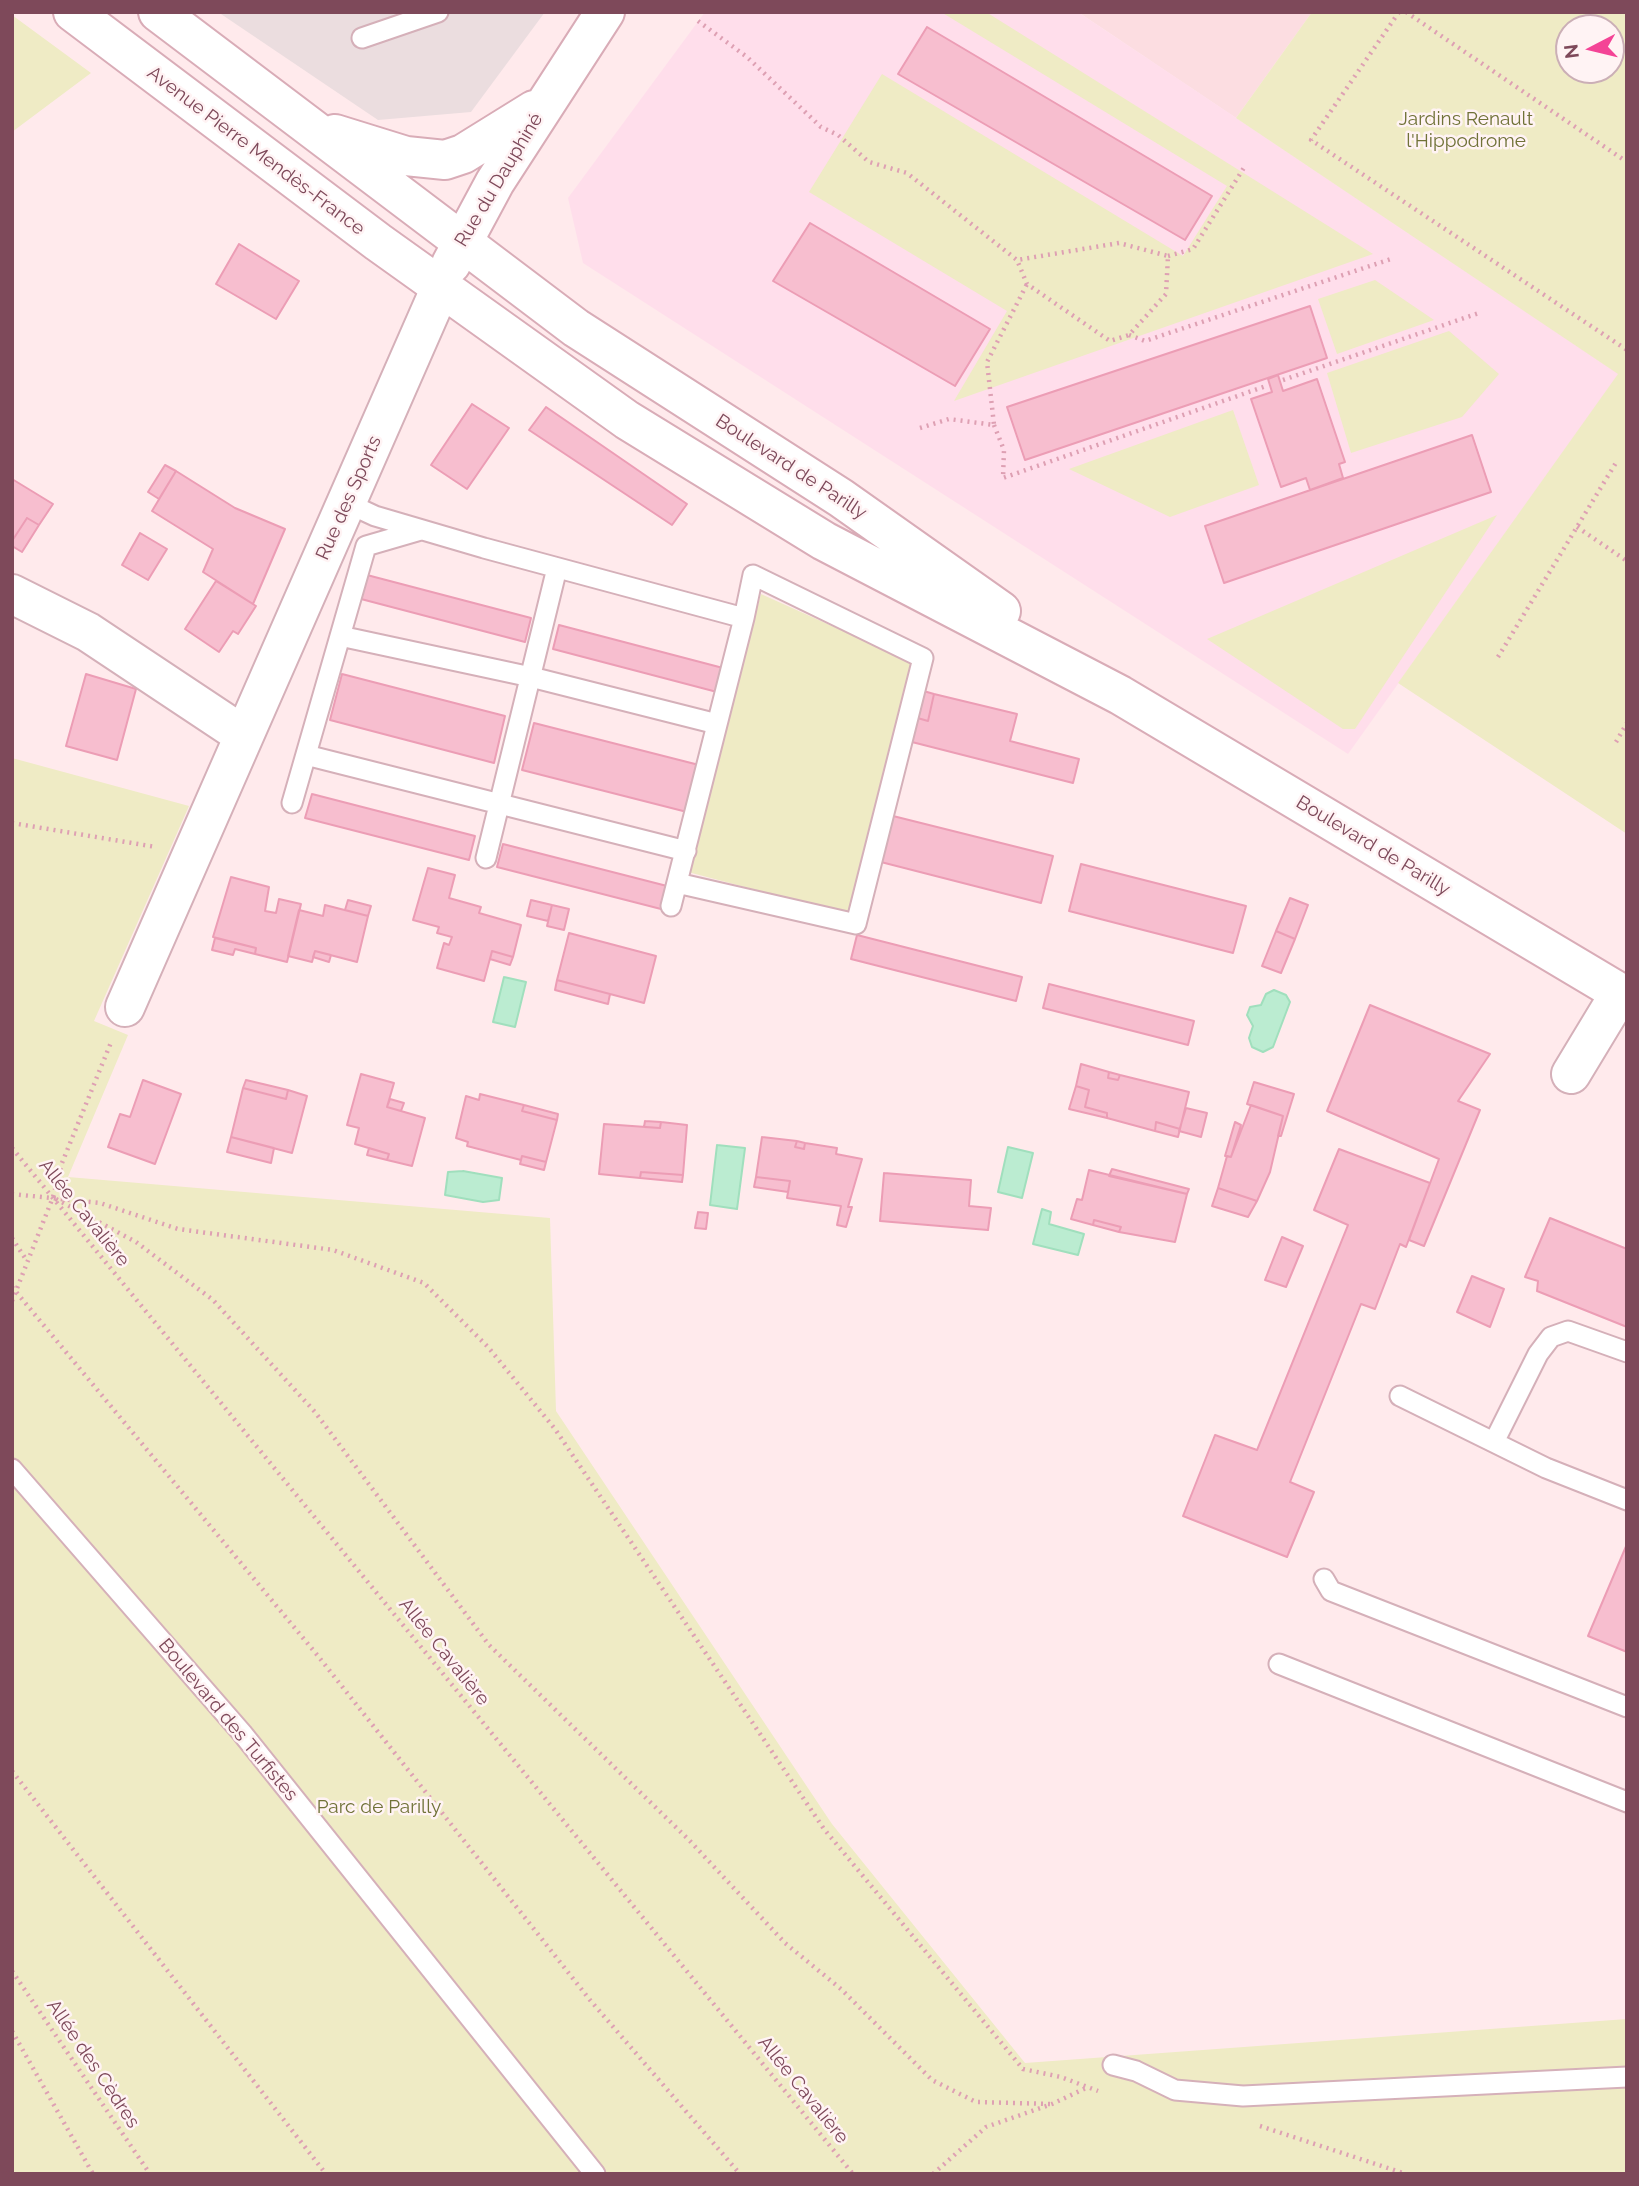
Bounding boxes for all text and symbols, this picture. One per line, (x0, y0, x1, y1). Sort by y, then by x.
north arrow (1555, 14, 1625, 84)
text: N (1559, 43, 1583, 60)
street label: Avenue Pierre Mendès-France (143, 62, 369, 240)
park label: Jardins Renault l'Hippodrome (1399, 108, 1533, 152)
street label: Rue du Dauphiné (450, 109, 548, 251)
street label: Boulevard de Parilly (711, 410, 871, 524)
street label: Rue des Sports (311, 432, 387, 564)
street label: Boulevard de Parilly (1292, 791, 1454, 901)
street label: Allée Cavalière (34, 1155, 134, 1271)
street label: Allée Cavalière (394, 1594, 494, 1710)
street label: Boulevard des Turfistes (153, 1634, 303, 1806)
park label: Parc de Parilly (317, 1796, 441, 1818)
street label: Allée des Cèdres (42, 1995, 144, 2133)
street label: Allée Cavalière (753, 2032, 853, 2148)

